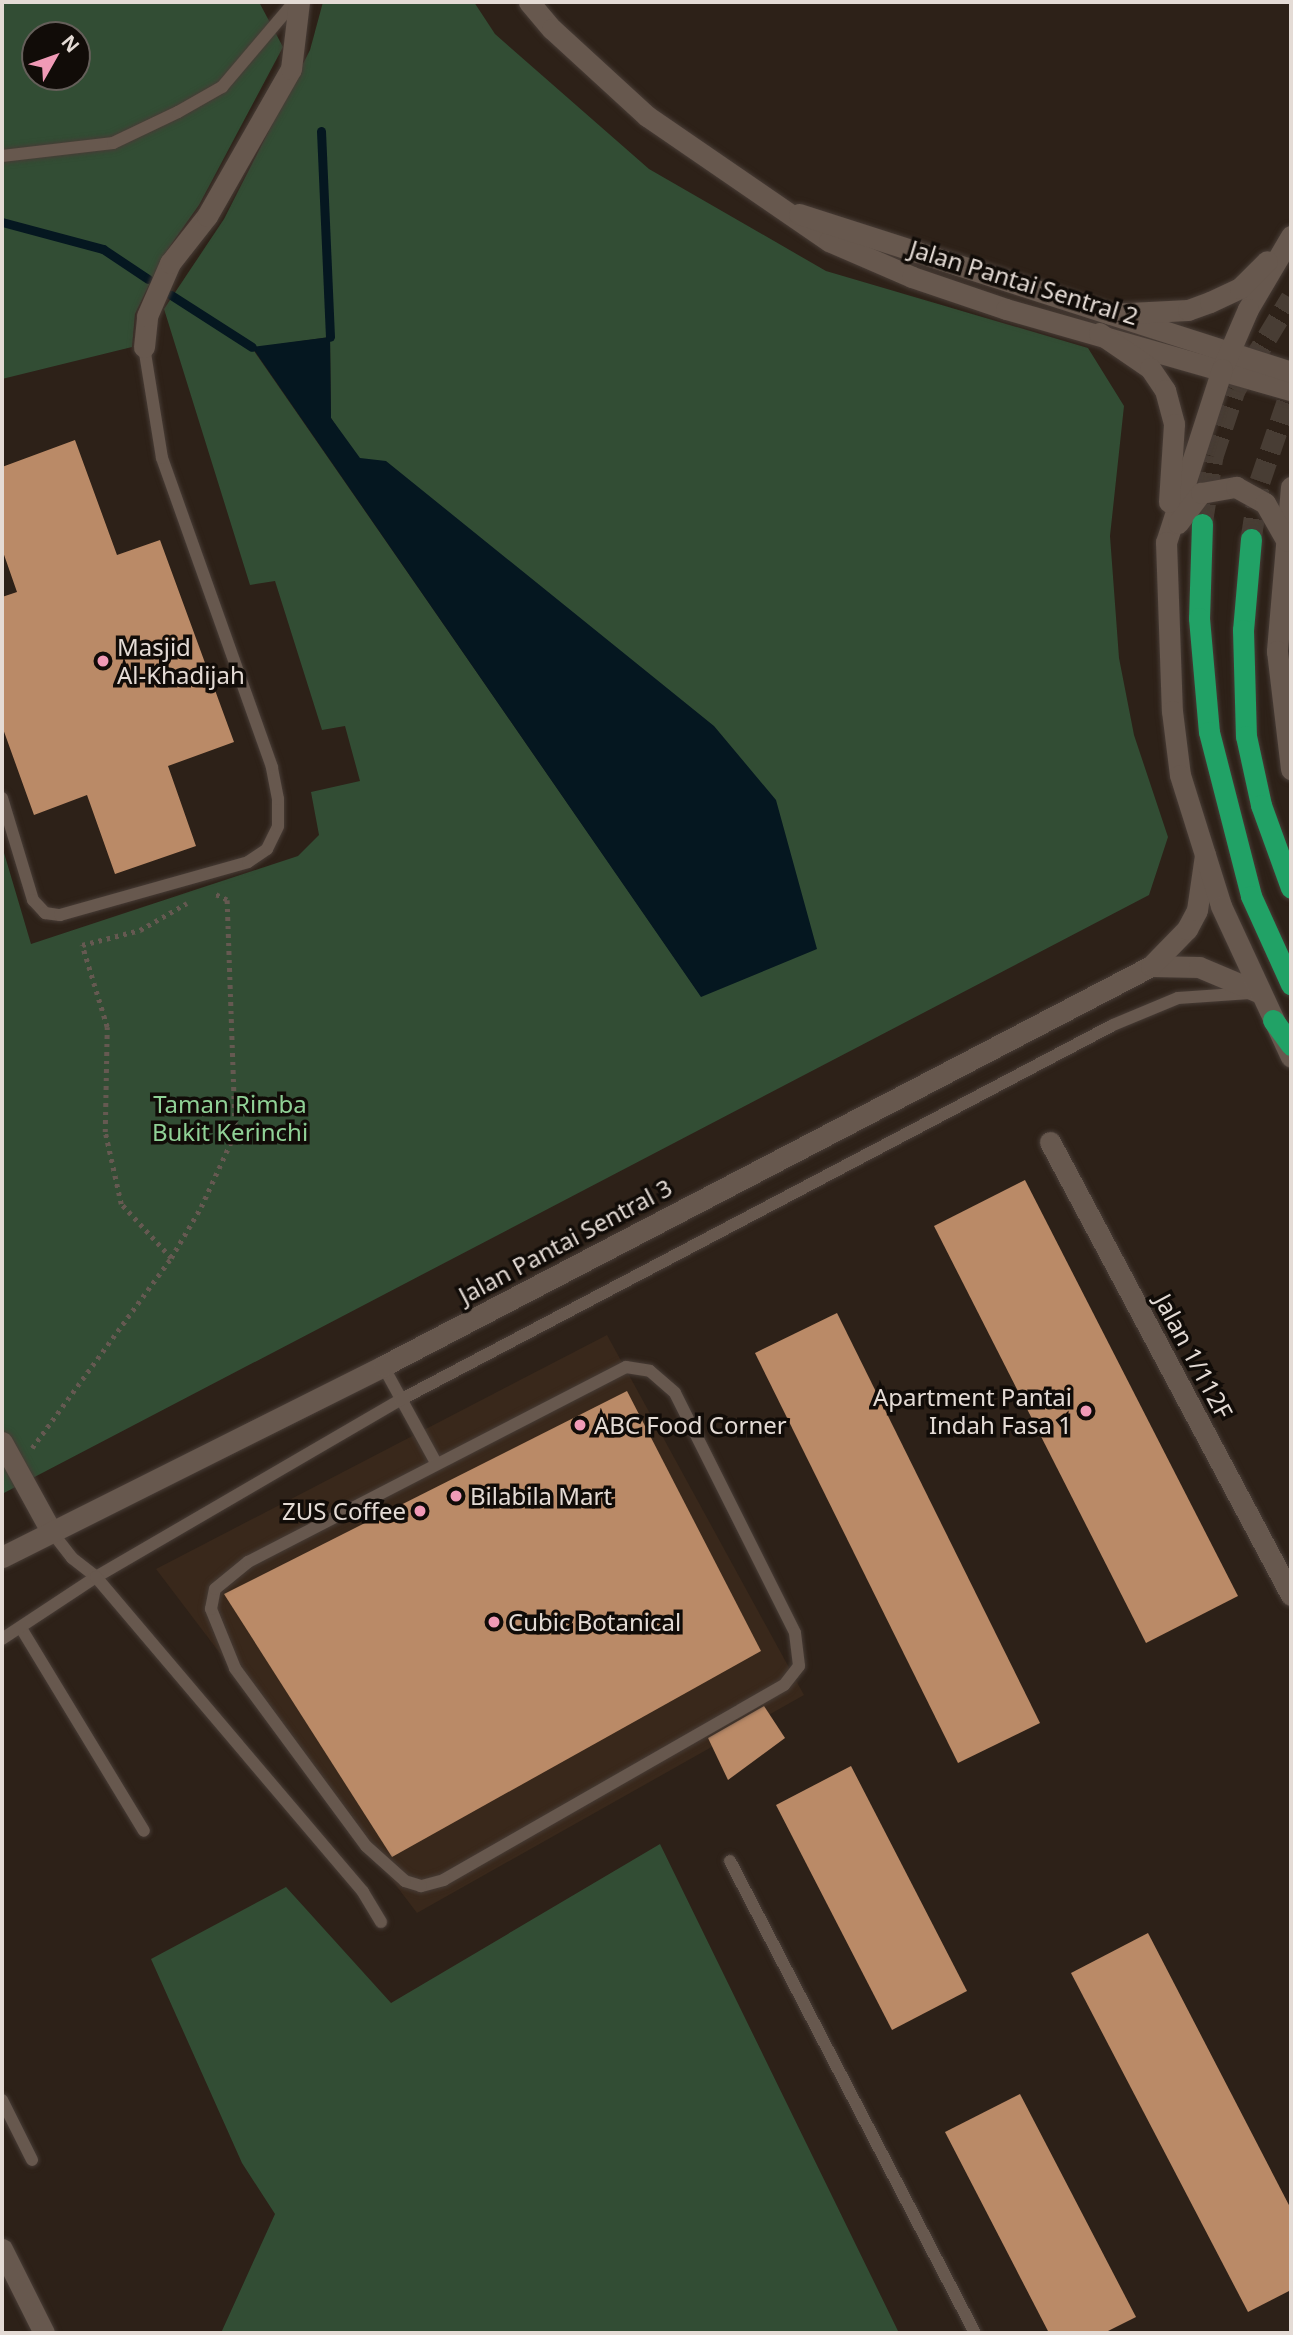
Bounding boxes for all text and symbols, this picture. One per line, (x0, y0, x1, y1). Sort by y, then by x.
north arrow (21, 21, 91, 91)
text: N (56, 30, 85, 58)
street label: Jalan Pantai Sentral 2 (906, 234, 1142, 330)
place label: Masjid Al-Khadijah (117, 633, 245, 689)
marker: Masjid Al-Khadijah (95, 653, 111, 669)
park label: Taman Rimba Bukit Kerinchi (152, 1090, 308, 1146)
street label: Jalan Pantai Sentral 3 (453, 1173, 677, 1309)
street label: Jalan 1/112F (1149, 1289, 1239, 1423)
place label: Apartment Pantai Indah Fasa 1 (873, 1383, 1072, 1439)
marker: Apartment Pantai Indah Fasa 1 (1078, 1403, 1094, 1419)
place label: ABC Food Corner (594, 1411, 787, 1439)
marker: ABC Food Corner (572, 1417, 588, 1433)
place label: Bilabila Mart (470, 1482, 612, 1510)
marker: Bilabila Mart (448, 1488, 464, 1504)
place label: ZUS Coffee (282, 1497, 406, 1525)
marker: ZUS Coffee (412, 1503, 428, 1519)
place label: Cubic Botanical (508, 1608, 681, 1636)
marker: Cubic Botanical (486, 1614, 502, 1630)

